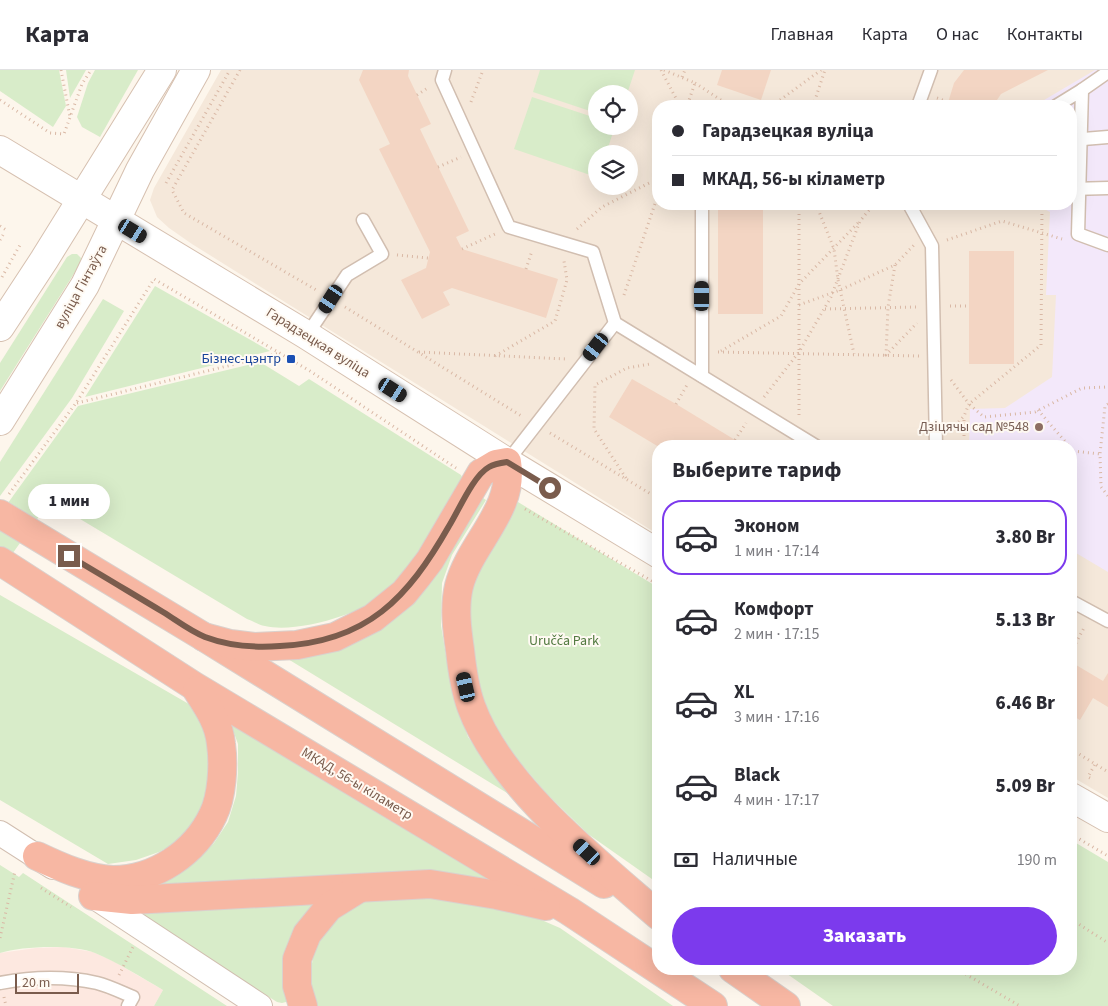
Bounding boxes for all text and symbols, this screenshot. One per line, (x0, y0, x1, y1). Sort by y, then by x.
text: Карта (25, 17, 89, 52)
text: Главная (771, 22, 834, 47)
text: Карта (862, 22, 908, 47)
text: О нас (936, 22, 979, 47)
text: Контакты (1007, 22, 1083, 47)
map controls (588, 85, 638, 195)
button: locate (588, 85, 638, 135)
text: Гарадзецкая вуліца (702, 118, 874, 145)
button: layers (588, 145, 638, 195)
text: МКАД, 56-ы кіламетр (702, 166, 885, 193)
car (116, 217, 149, 245)
street label: вуліца Гінтаўта (50, 241, 112, 333)
car (694, 281, 709, 311)
car (316, 282, 345, 316)
street label: Гарадзецкая вуліца (262, 303, 374, 383)
car (580, 331, 611, 363)
place label: Бізнес-цэнтр (202, 349, 281, 369)
marker: Бізнес-цэнтр (285, 353, 297, 365)
car (376, 376, 409, 404)
place label: Дзіцячы сад №548 (919, 417, 1029, 437)
marker: Дзіцячы сад №548 (1033, 421, 1045, 433)
text: Выберите тариф (672, 454, 842, 486)
route start (539, 477, 561, 499)
callout: 1 мин (28, 484, 110, 518)
text: 1 мин (48, 490, 90, 512)
text: Эконом (734, 513, 800, 540)
icon: car (674, 515, 719, 560)
text: 3.80 Br (996, 524, 1055, 551)
text: 1 мин · 17:14 (734, 540, 820, 562)
route end (58, 545, 80, 567)
text: Комфорт (734, 596, 814, 623)
icon: car (674, 598, 719, 643)
text: 5.13 Br (996, 607, 1055, 634)
text: 2 мин · 17:15 (734, 623, 820, 645)
park label: Uručča Park (529, 631, 599, 651)
car (455, 671, 476, 703)
text: XL (734, 679, 755, 706)
icon: car (674, 681, 719, 726)
text: 6.46 Br (996, 690, 1055, 717)
text: 3 мин · 17:16 (734, 706, 820, 728)
street label: МКАД, 56-ы кіламетр (298, 743, 417, 825)
text: Black (734, 762, 780, 789)
icon: car (674, 764, 719, 809)
text: 5.09 Br (996, 773, 1055, 800)
text: 4 мин · 17:17 (734, 789, 820, 811)
car (570, 836, 603, 868)
icon: cash (672, 846, 700, 874)
text: Наличные (712, 846, 797, 873)
text: 190 m (1017, 849, 1057, 871)
button: Заказать (672, 907, 1057, 965)
scale bar (15, 971, 79, 994)
text: 20 m (22, 973, 50, 993)

